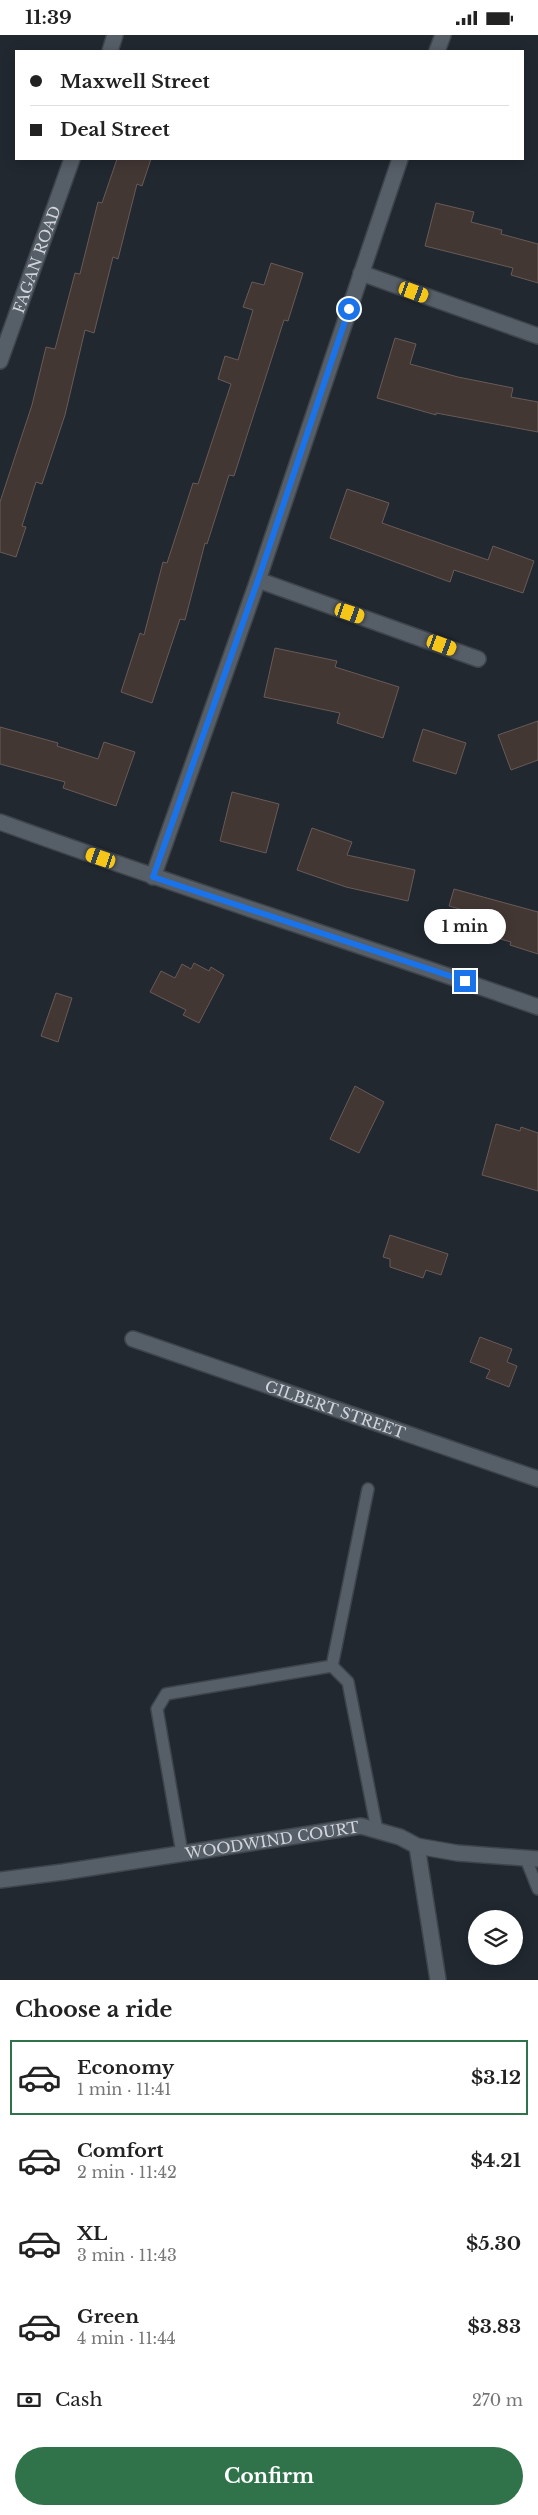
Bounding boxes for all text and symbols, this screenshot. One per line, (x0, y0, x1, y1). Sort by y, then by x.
text: 11:39 (25, 6, 72, 29)
text: Maxwell Street (60, 70, 210, 93)
text: Deal Street (60, 118, 170, 141)
street label: FAGAN ROAD (8, 203, 64, 316)
car (397, 280, 430, 304)
route start (338, 298, 360, 320)
car (333, 601, 366, 625)
car (425, 633, 458, 657)
car (84, 846, 117, 870)
callout: 1 min (424, 909, 506, 943)
text: 1 min (442, 916, 488, 936)
route end (454, 970, 476, 992)
street label: GILBERT STREET (263, 1376, 408, 1442)
street label: WOODWIND COURT (183, 1817, 360, 1863)
map controls (468, 1910, 523, 1965)
button: layers (468, 1910, 523, 1965)
text: Choose a ride (15, 1996, 172, 2023)
icon: car (17, 2055, 62, 2100)
text: Economy (77, 2056, 174, 2079)
text: $3.12 (471, 2066, 521, 2089)
text: 1 min · 11:41 (77, 2079, 171, 2099)
icon: car (17, 2138, 62, 2183)
text: Comfort (77, 2139, 164, 2162)
text: $4.21 (471, 2149, 521, 2172)
text: 2 min · 11:42 (77, 2162, 177, 2182)
icon: car (17, 2221, 62, 2266)
text: XL (77, 2222, 107, 2245)
text: $5.30 (466, 2232, 521, 2255)
text: 3 min · 11:43 (77, 2245, 177, 2265)
icon: car (17, 2304, 62, 2349)
text: Green (77, 2305, 139, 2328)
text: $3.83 (468, 2315, 521, 2338)
text: 4 min · 11:44 (77, 2328, 176, 2348)
icon: cash (15, 2386, 43, 2414)
text: Cash (55, 2388, 102, 2411)
text: 270 m (472, 2390, 523, 2410)
button: Confirm (15, 2447, 523, 2505)

